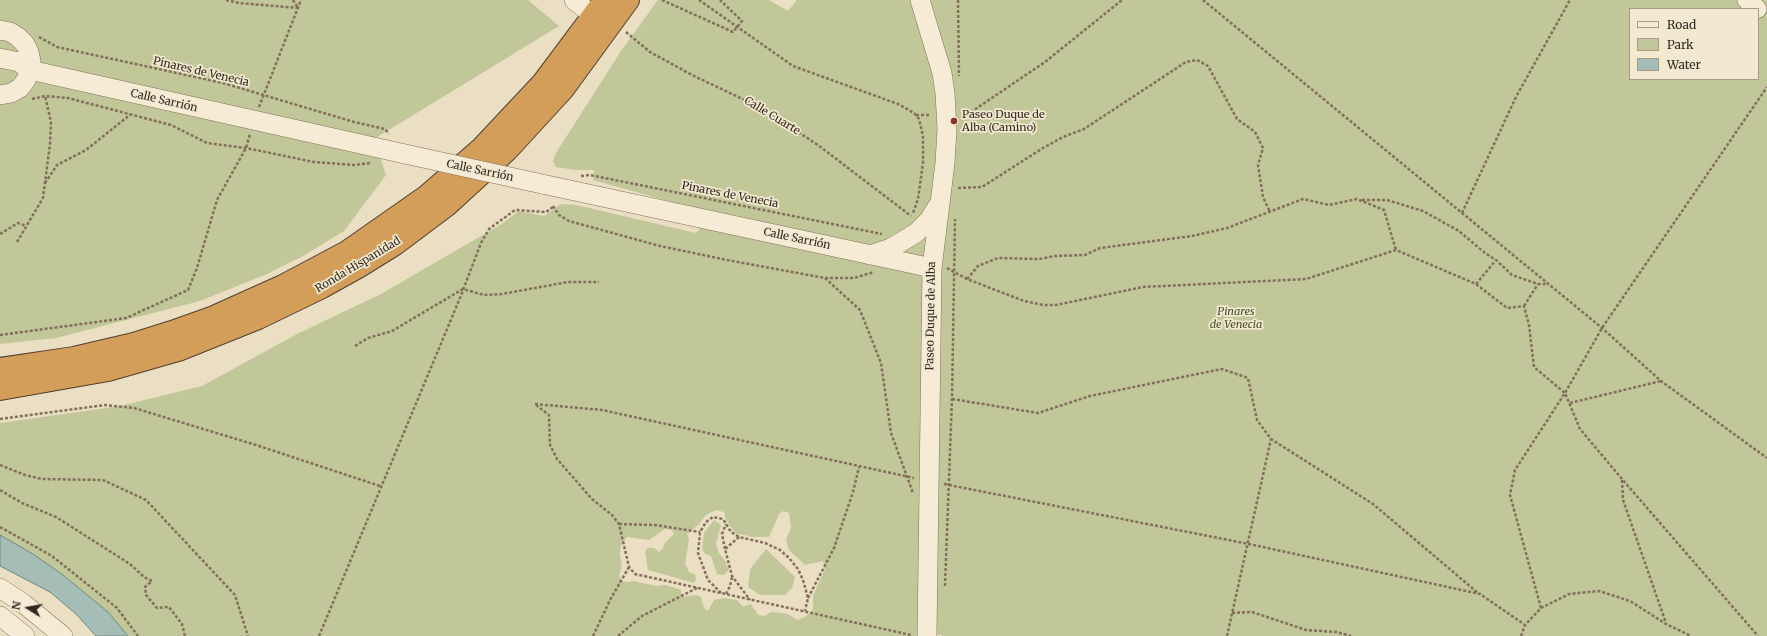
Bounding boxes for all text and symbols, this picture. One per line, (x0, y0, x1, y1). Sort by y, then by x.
legend (1629, 8, 1759, 80)
text: Road (1667, 17, 1696, 32)
text: Park (1667, 37, 1694, 52)
street label: Pinares de Venecia (152, 55, 250, 89)
text: Water (1667, 57, 1701, 72)
street label: Calle Sarrión (129, 87, 199, 115)
street label: Calle Cuarte (742, 94, 802, 138)
place label: Paseo Duque de Alba (Camino) (962, 108, 1045, 134)
marker: Paseo Duque de Alba (Camino) (949, 116, 959, 126)
street label: Calle Sarrión (445, 157, 515, 185)
street label: Pinares de Venecia (681, 179, 779, 211)
street label: Calle Sarrión (762, 225, 832, 253)
street label: Ronda Hispanidad (313, 234, 403, 296)
street label: Paseo Duque de Alba (923, 261, 939, 371)
park label: Pinares de Venecia (1210, 305, 1262, 331)
north arrow (8, 588, 48, 628)
text: N (9, 600, 24, 611)

